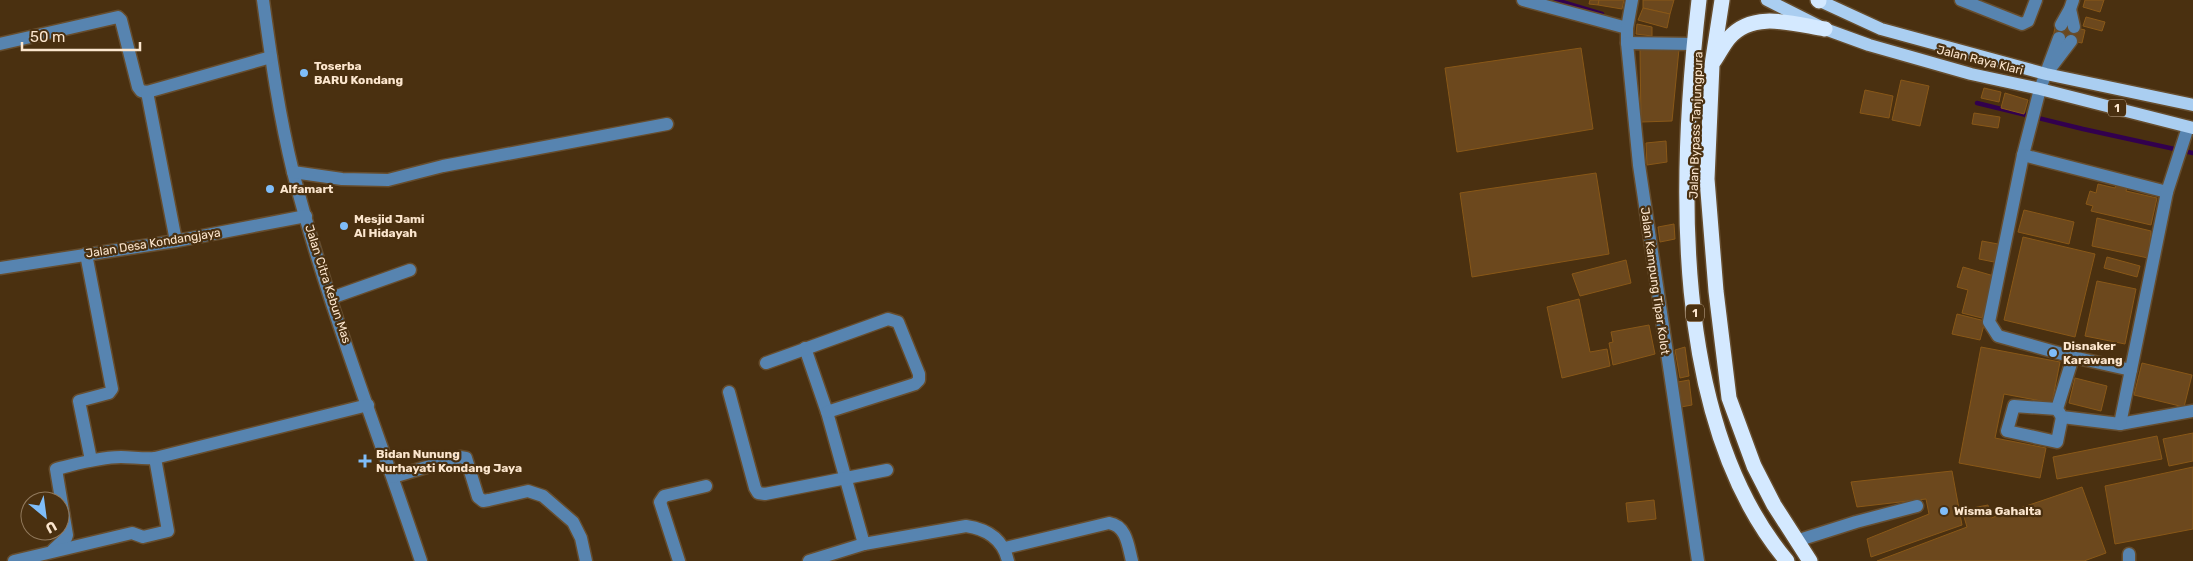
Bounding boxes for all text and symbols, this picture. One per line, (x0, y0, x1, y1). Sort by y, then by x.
scale bar (22, 20, 140, 52)
text: 50 m (30, 28, 65, 46)
street label: Jalan Raya Klari (1935, 43, 2025, 78)
street label: Jalan Bypass Tanjungpura (1686, 51, 1706, 199)
place label: Toserba BARU Kondang (314, 59, 403, 87)
marker: Toserba BARU Kondang (298, 67, 310, 79)
road number: 1 (2108, 100, 2126, 116)
place label: Alfamart (280, 182, 334, 196)
marker: Alfamart (264, 183, 276, 195)
street label: Jalan Kampung Tipar Kolot (1638, 206, 1672, 356)
place label: Mesjid Jami Al Hidayah (354, 212, 424, 240)
marker: Mesjid Jami Al Hidayah (338, 220, 350, 232)
street label: Jalan Citra Kebun Mas (302, 223, 354, 345)
street label: Jalan Desa Kondangjaya (85, 225, 221, 261)
road number: 1 (1686, 304, 1704, 322)
place label: Disnaker Karawang (2063, 339, 2123, 367)
marker: Disnaker Karawang (2047, 347, 2059, 359)
place label: Bidan Nunung Nurhayati Kondang Jaya (376, 447, 522, 475)
marker: Bidan Nunung Nurhayati Kondang Jaya (358, 454, 372, 468)
north arrow (20, 491, 70, 541)
place label: Wisma Gahalta (1954, 504, 2041, 518)
marker: Wisma Gahalta (1938, 505, 1950, 517)
text: U (42, 517, 60, 537)

